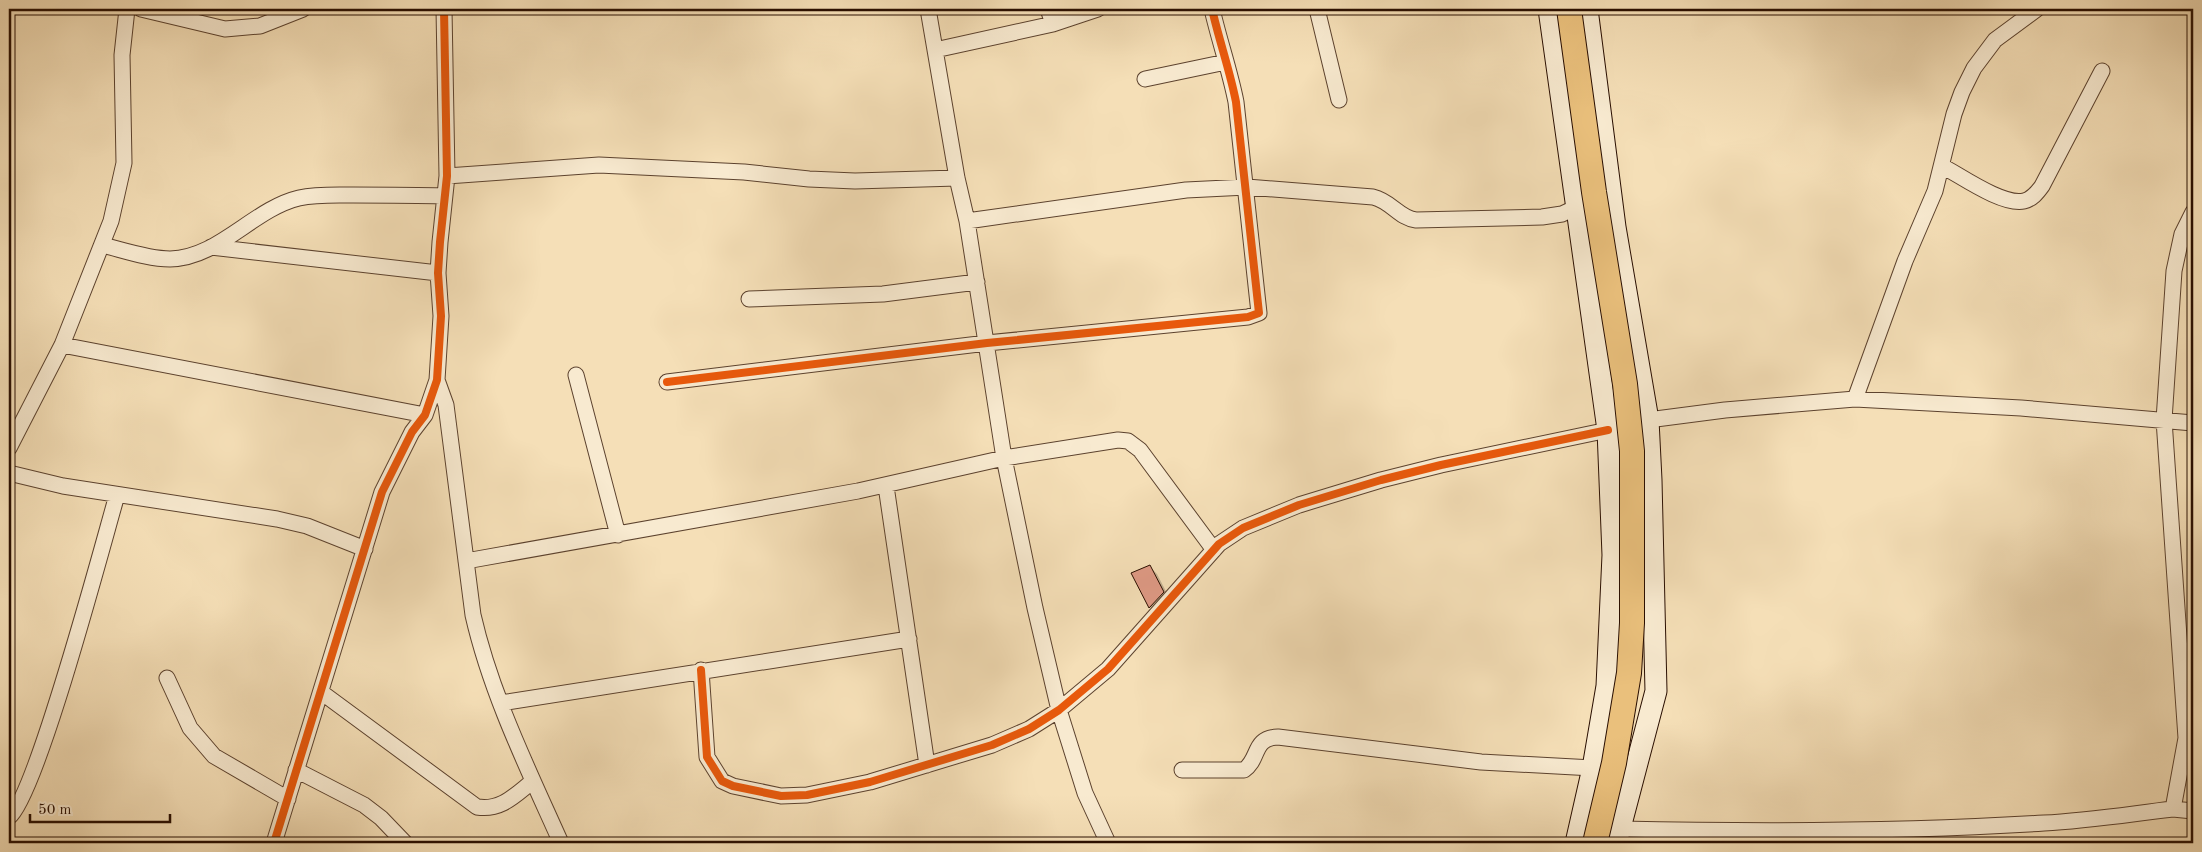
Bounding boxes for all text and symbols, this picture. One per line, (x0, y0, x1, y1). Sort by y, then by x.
scale bar (30, 792, 170, 824)
text: 50 m (38, 803, 72, 818)

